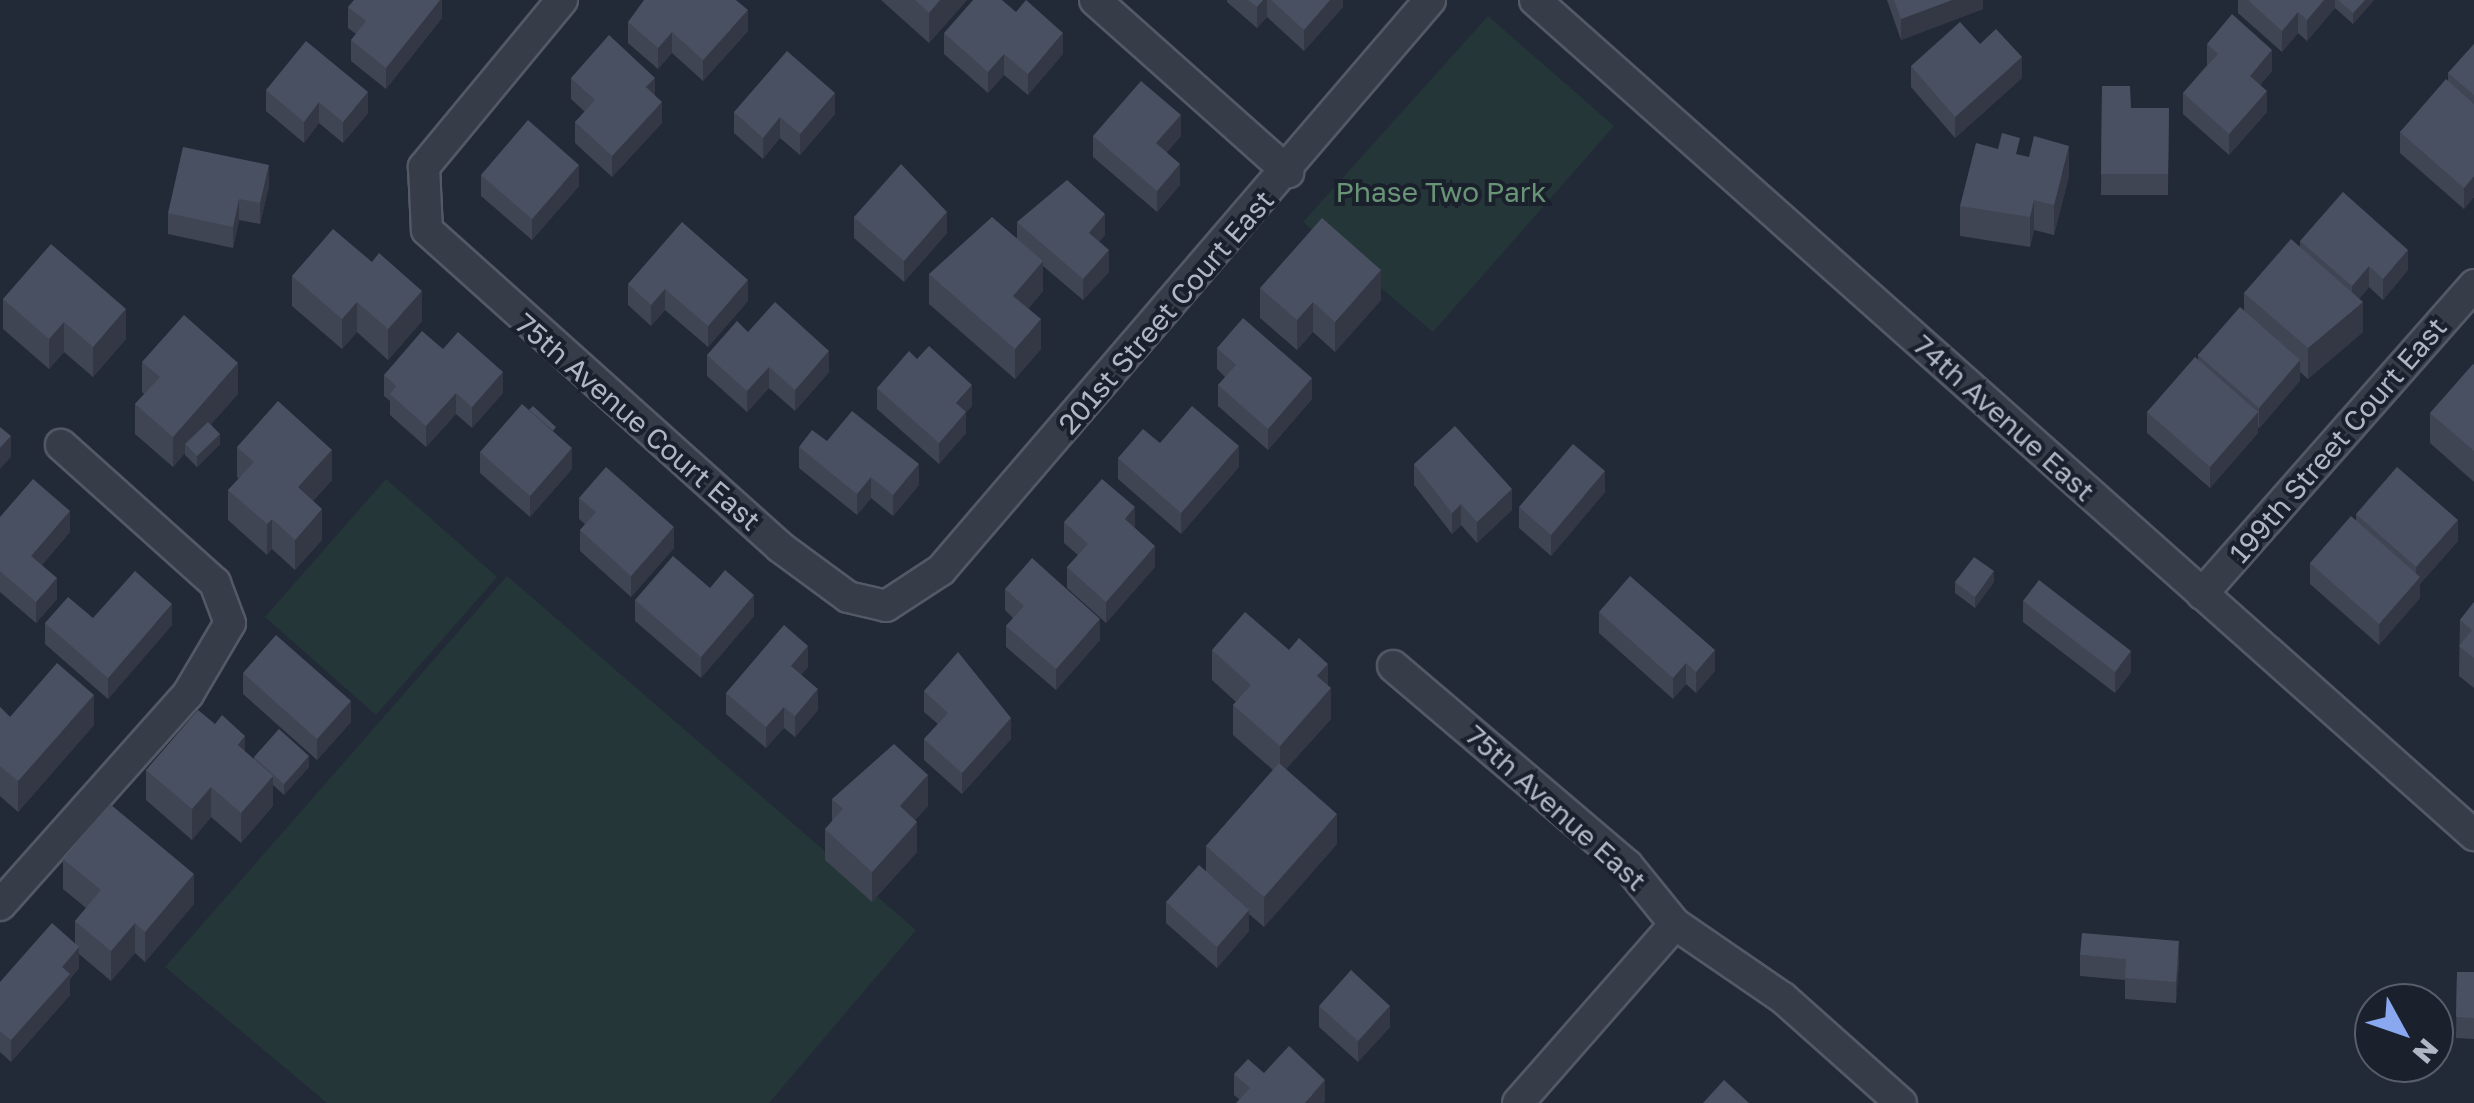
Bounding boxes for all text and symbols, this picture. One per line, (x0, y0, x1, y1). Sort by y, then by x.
park label: Phase Two Park (1335, 175, 1547, 209)
street label: 201st Street Court East (1051, 184, 1281, 440)
street label: 75th Avenue Court East (509, 306, 767, 538)
street label: 199th Street Court East (2222, 311, 2454, 569)
street label: 74th Avenue East (1907, 328, 2101, 508)
street label: 75th Avenue East (1459, 718, 1653, 898)
north arrow (2354, 983, 2454, 1083)
text: N (2406, 1033, 2445, 1070)

